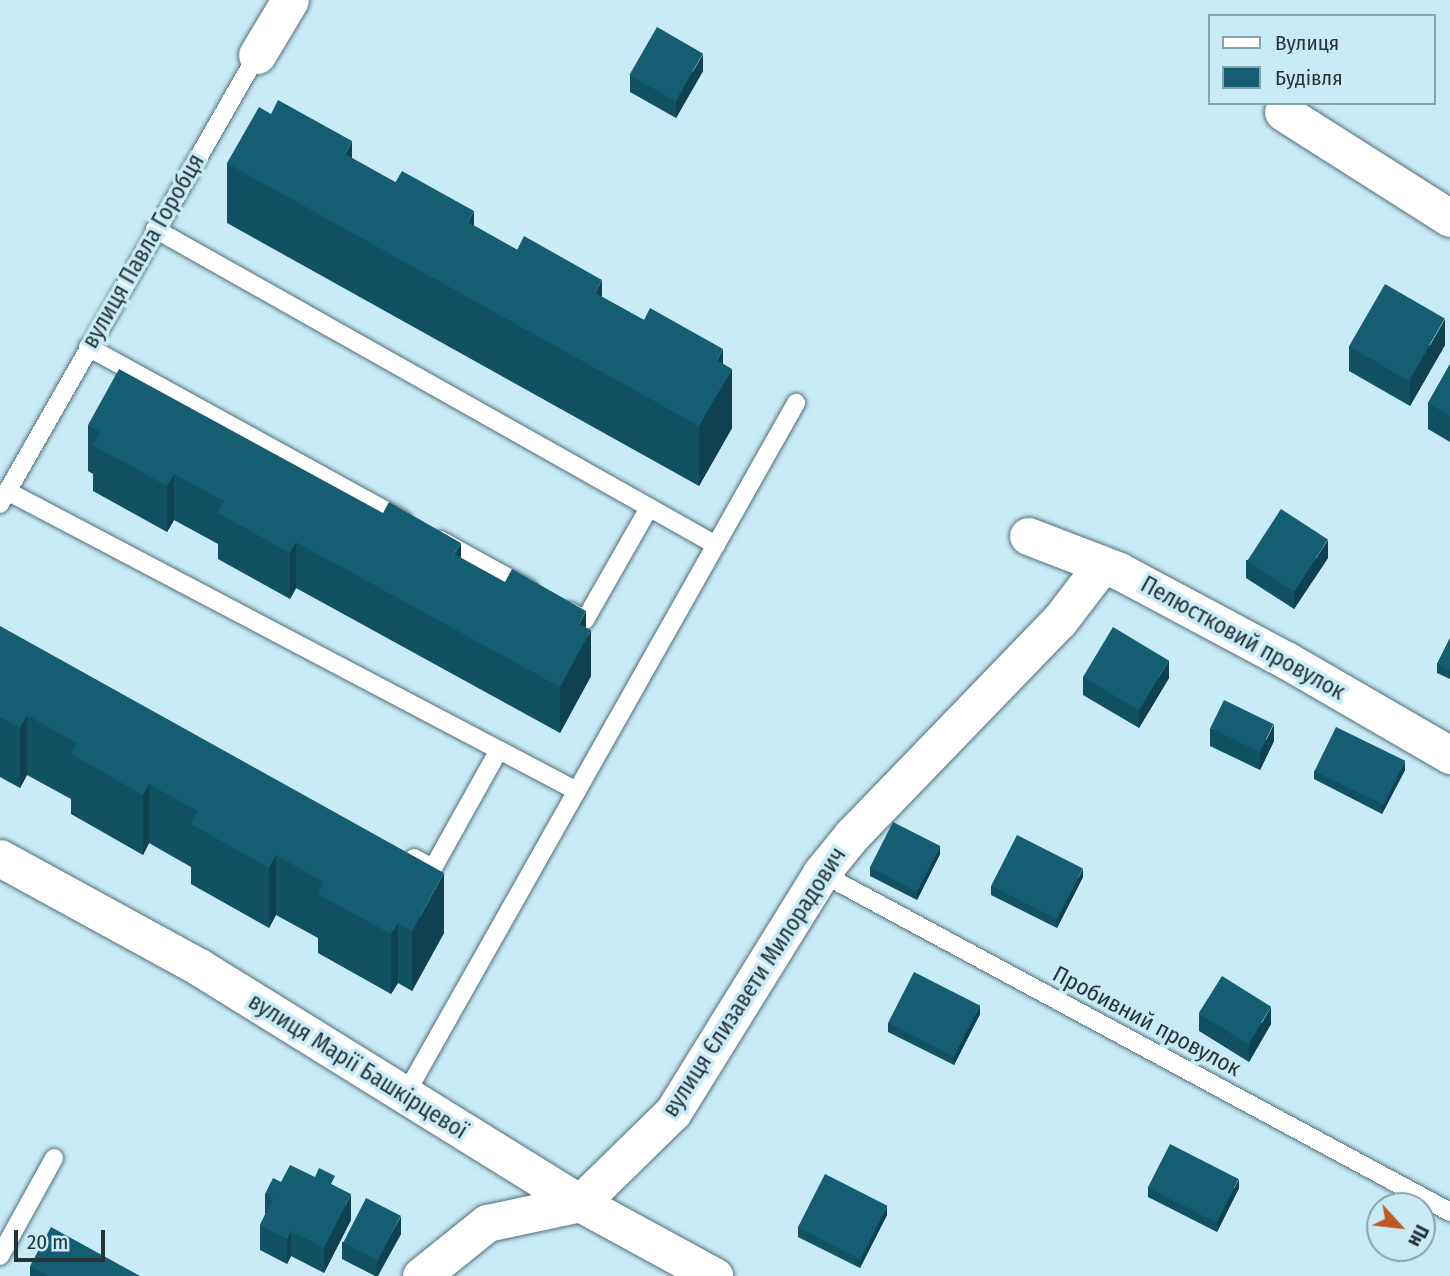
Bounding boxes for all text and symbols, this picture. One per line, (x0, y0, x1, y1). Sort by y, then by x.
legend (1208, 14, 1436, 105)
text: Вулиця (1275, 30, 1339, 56)
text: Будівля (1275, 65, 1343, 91)
street label: вулиця Павла Горобця (76, 149, 210, 353)
street label: Пелюстковий провулок (1136, 570, 1350, 706)
street label: вулиця Єлизавети Милорадович (656, 842, 852, 1122)
street label: Пробивний провулок (1048, 960, 1246, 1082)
street label: вулиця Марії Башкірцевої (243, 987, 473, 1145)
north arrow (1366, 1192, 1436, 1262)
scale bar (18, 1216, 108, 1260)
text: Пн (1403, 1221, 1434, 1251)
text: 20 m (27, 1229, 68, 1255)

